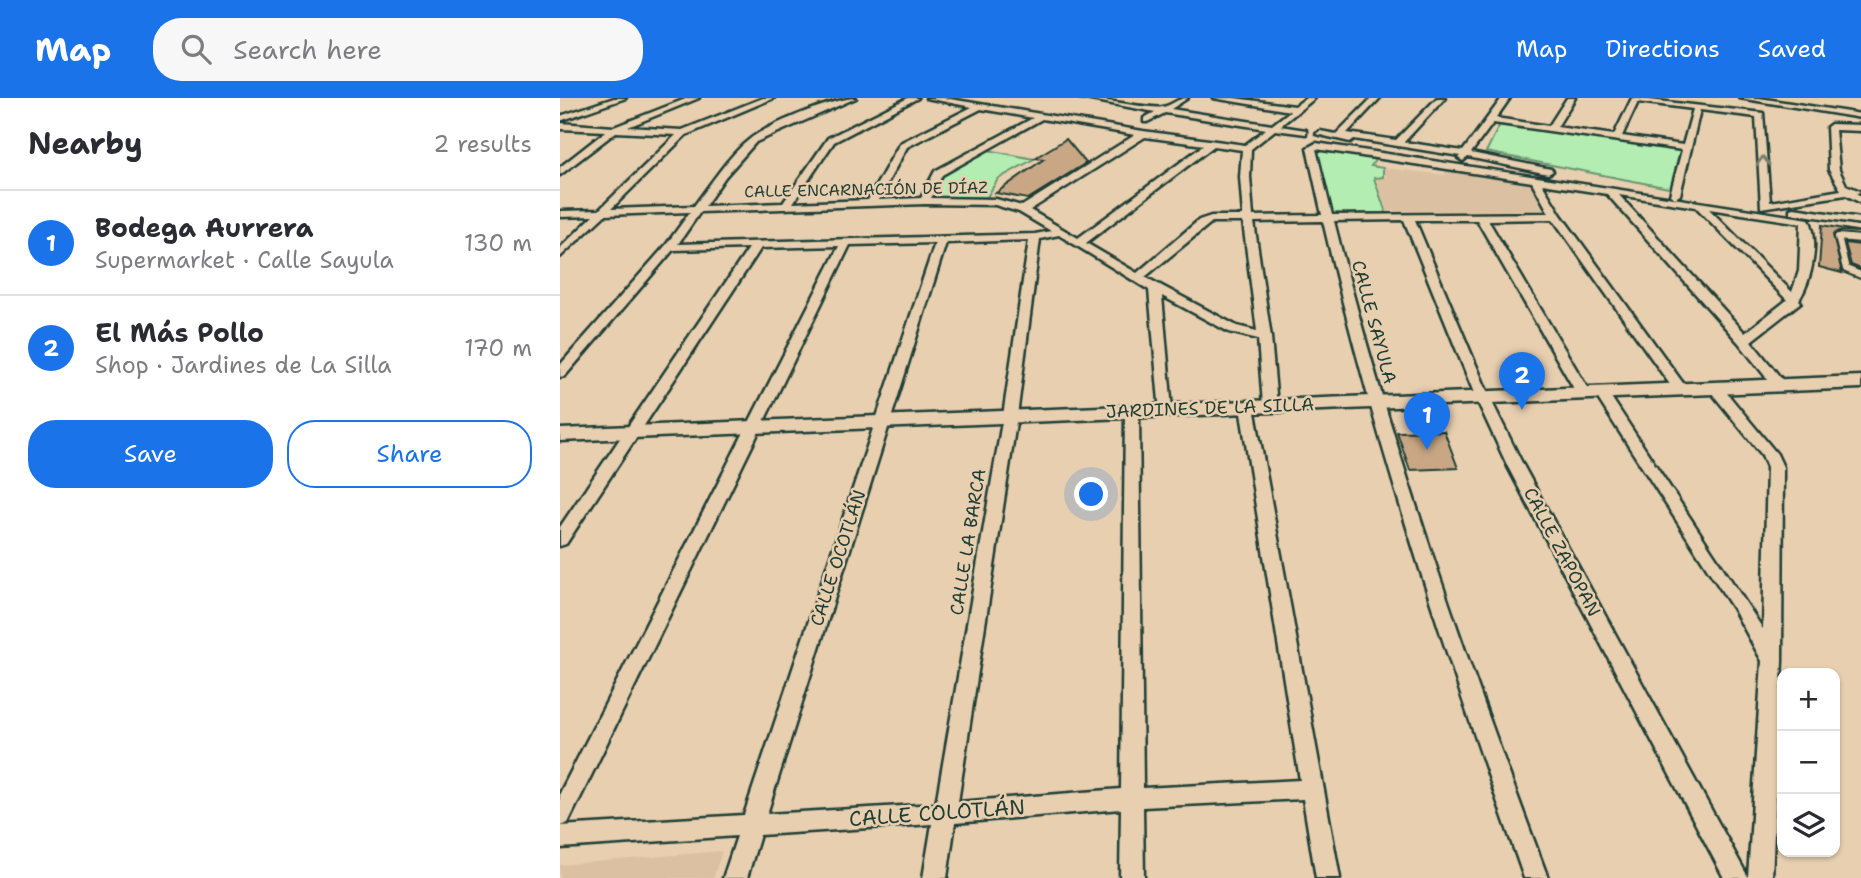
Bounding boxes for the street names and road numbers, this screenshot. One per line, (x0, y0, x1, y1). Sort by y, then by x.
street label: CALLE ENCARNACIÓN DE DÍAZ (744, 177, 988, 202)
street label: CALLE SAYULA (1346, 257, 1402, 387)
street label: JARDINES DE LA SILLA (1105, 392, 1315, 424)
street label: CALLE LA BARCA (945, 467, 991, 617)
street label: CALLE ZAPOPAN (1518, 483, 1606, 621)
street label: CALLE OCOTLÁN (805, 487, 871, 629)
street label: CALLE COLOTLÁN (848, 792, 1026, 833)

